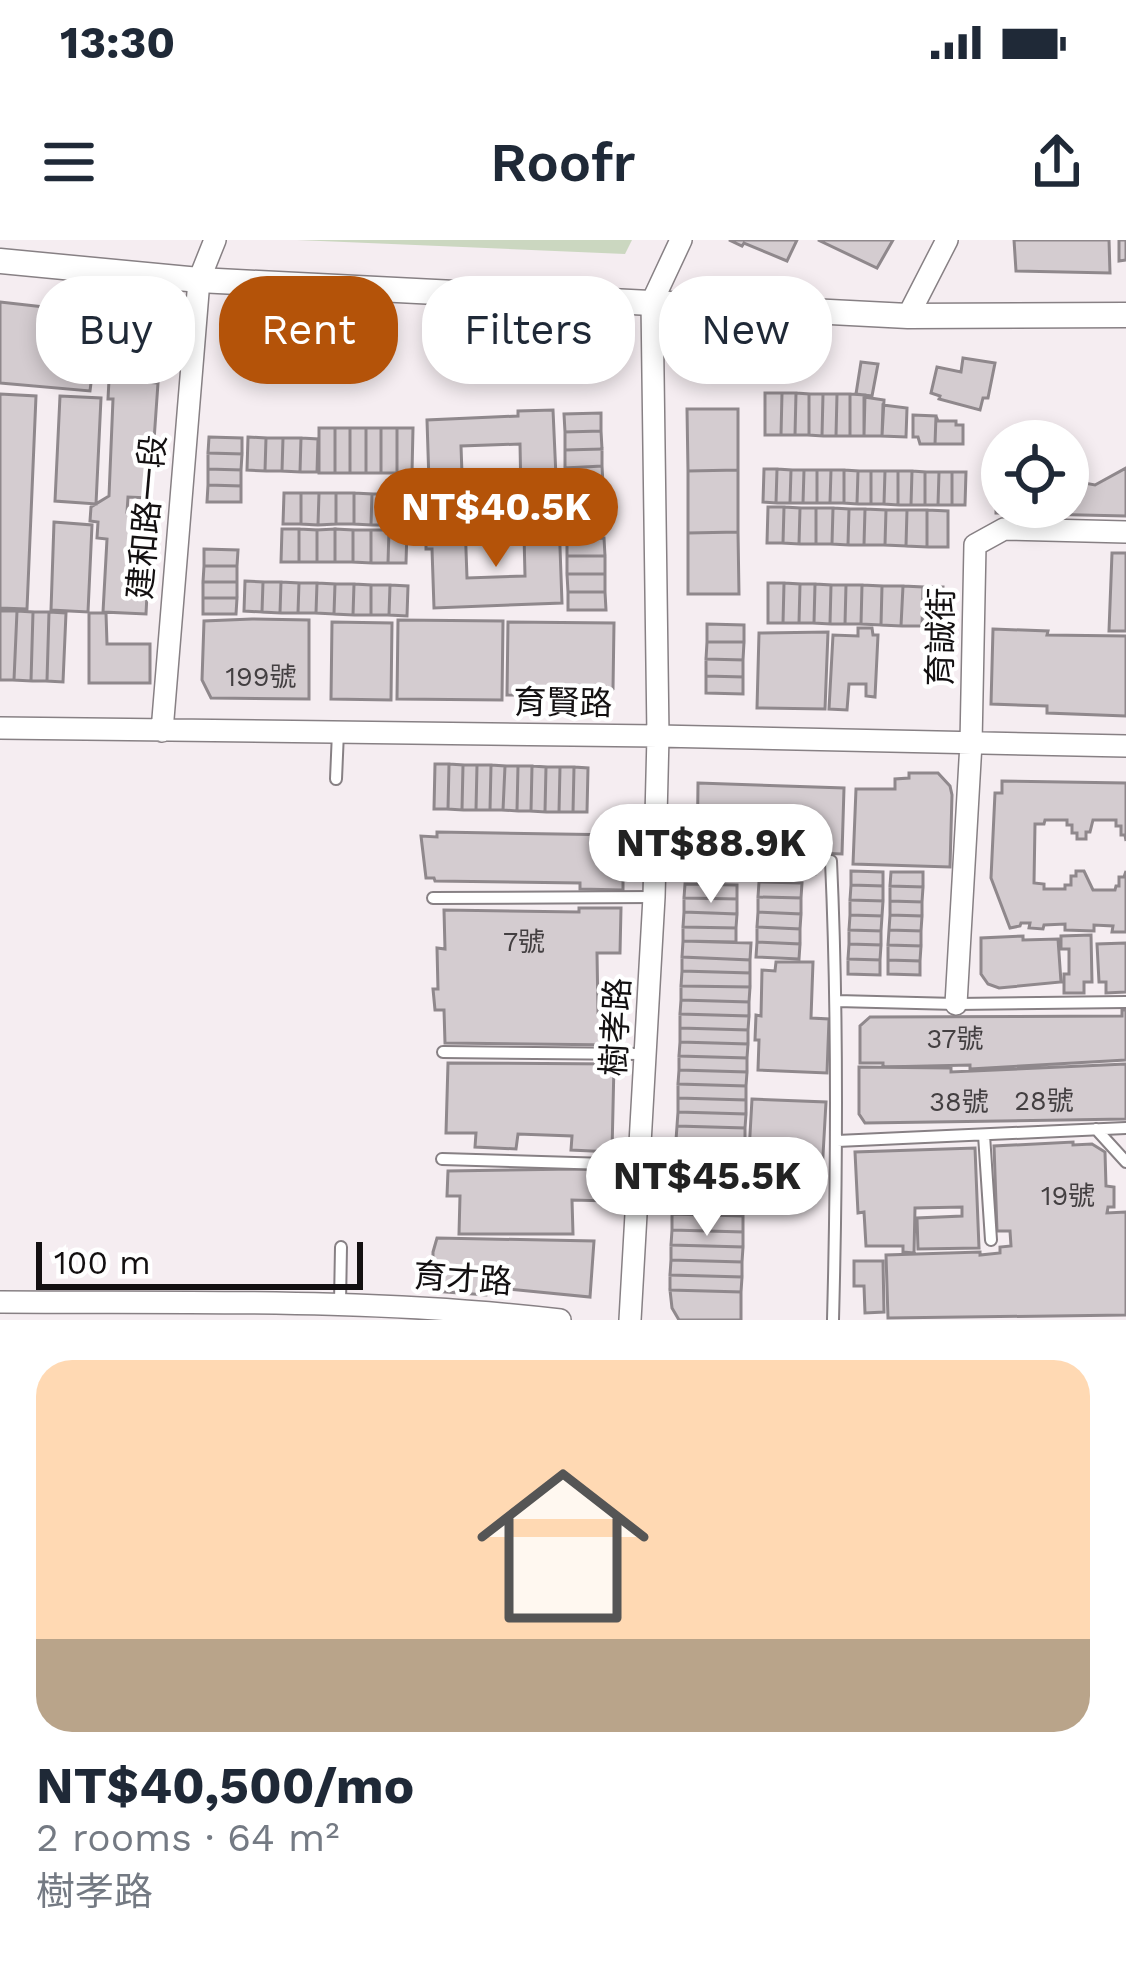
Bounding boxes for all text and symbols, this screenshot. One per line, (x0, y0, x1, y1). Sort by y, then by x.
text: 13:30 (60, 16, 175, 69)
icon: menu (36, 129, 102, 195)
icon: share (1024, 129, 1090, 195)
text: Roofr (490, 131, 636, 194)
chip: Buy (36, 276, 195, 384)
chip: Rent (219, 276, 398, 384)
chip: Filters (422, 276, 635, 384)
chip: New (659, 276, 832, 384)
map controls (981, 420, 1089, 528)
button: locate (981, 420, 1089, 528)
street label: 建和路一段 (120, 433, 173, 601)
pin: NT$40.5K (372, 468, 620, 570)
text: NT$40.5K (401, 484, 591, 529)
street label: 育誠街 (920, 587, 961, 687)
house number: 199號 (226, 661, 296, 693)
street label: 育賢路 (513, 682, 613, 723)
pin: NT$88.9K (587, 804, 835, 906)
text: NT$88.9K (616, 820, 806, 865)
house number: 7號 (503, 926, 545, 958)
street label: 樹孝路 (593, 977, 638, 1077)
house number: 37號 (927, 1023, 983, 1055)
house number: 28號 (1014, 1085, 1074, 1117)
house number: 38號 (929, 1086, 989, 1118)
pin: NT$45.5K (583, 1137, 831, 1239)
text: NT$45.5K (613, 1153, 801, 1198)
house number: 19號 (1041, 1180, 1095, 1212)
scale bar (36, 1236, 363, 1289)
text: 100 m (54, 1243, 151, 1282)
street label: 育才路 (412, 1256, 514, 1301)
icon: home (455, 1438, 671, 1654)
text: NT$40,500/mo (36, 1756, 414, 1815)
text: 2 rooms · 64 m² (36, 1815, 340, 1860)
text: 樹孝路 (36, 1869, 153, 1914)

